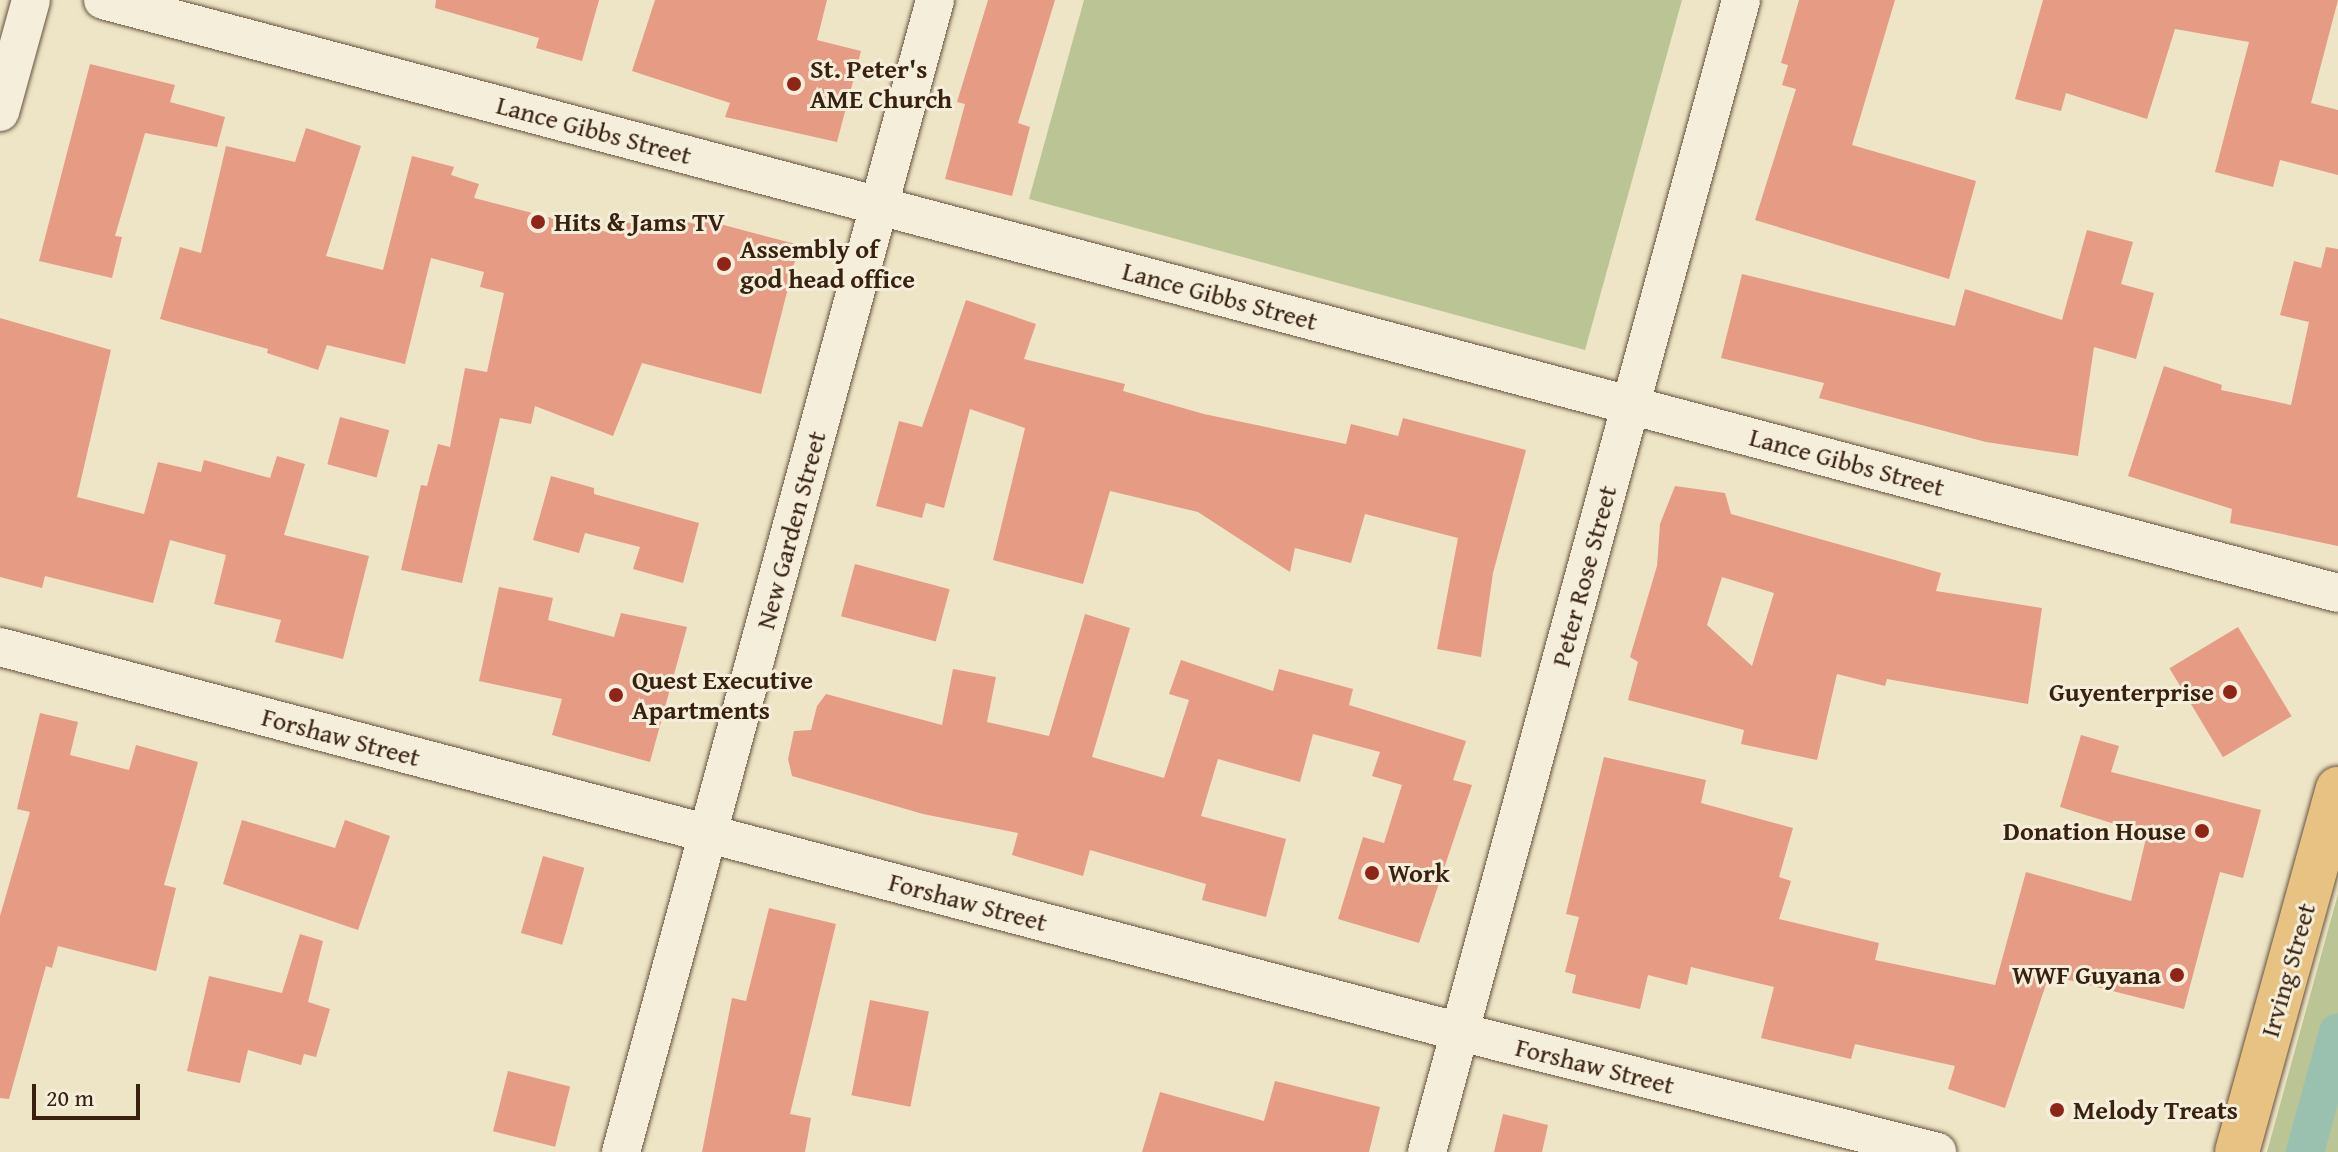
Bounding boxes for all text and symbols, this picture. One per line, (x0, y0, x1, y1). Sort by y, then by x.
place label: St. Peter's AME Church (810, 53, 952, 114)
marker: St. Peter's AME Church (785, 75, 803, 93)
street label: Lance Gibbs Street (493, 89, 695, 171)
place label: Hits & Jams TV (554, 206, 725, 238)
marker: Hits & Jams TV (529, 213, 547, 231)
place label: Assembly of god head office (740, 233, 915, 294)
marker: Assembly of god head office (715, 255, 733, 273)
street label: Lance Gibbs Street (1119, 255, 1321, 337)
street label: Lance Gibbs Street (1746, 421, 1948, 503)
street label: New Garden Street (750, 428, 832, 632)
street label: Peter Rose Street (1545, 482, 1623, 670)
place label: Quest Executive Apartments (632, 664, 813, 726)
place label: Guyenterprise (2049, 676, 2214, 708)
marker: Guyenterprise (2221, 683, 2239, 701)
marker: Quest Executive Apartments (607, 686, 625, 704)
street label: Forshaw Street (259, 701, 423, 773)
place label: Donation House (2003, 815, 2186, 847)
marker: Donation House (2193, 822, 2211, 840)
place label: Work (1388, 857, 1450, 889)
marker: Work (1363, 864, 1381, 882)
street label: Forshaw Street (886, 866, 1050, 938)
street label: Irving Street (2254, 899, 2322, 1041)
place label: WWF Guyana (2012, 959, 2161, 991)
marker: WWF Guyana (2168, 966, 2186, 984)
street label: Forshaw Street (1512, 1031, 1678, 1101)
scale bar (36, 1068, 144, 1118)
text: 20 m (46, 1080, 94, 1115)
place label: Melody Treats (2073, 1094, 2238, 1126)
marker: Melody Treats (2048, 1101, 2066, 1119)

